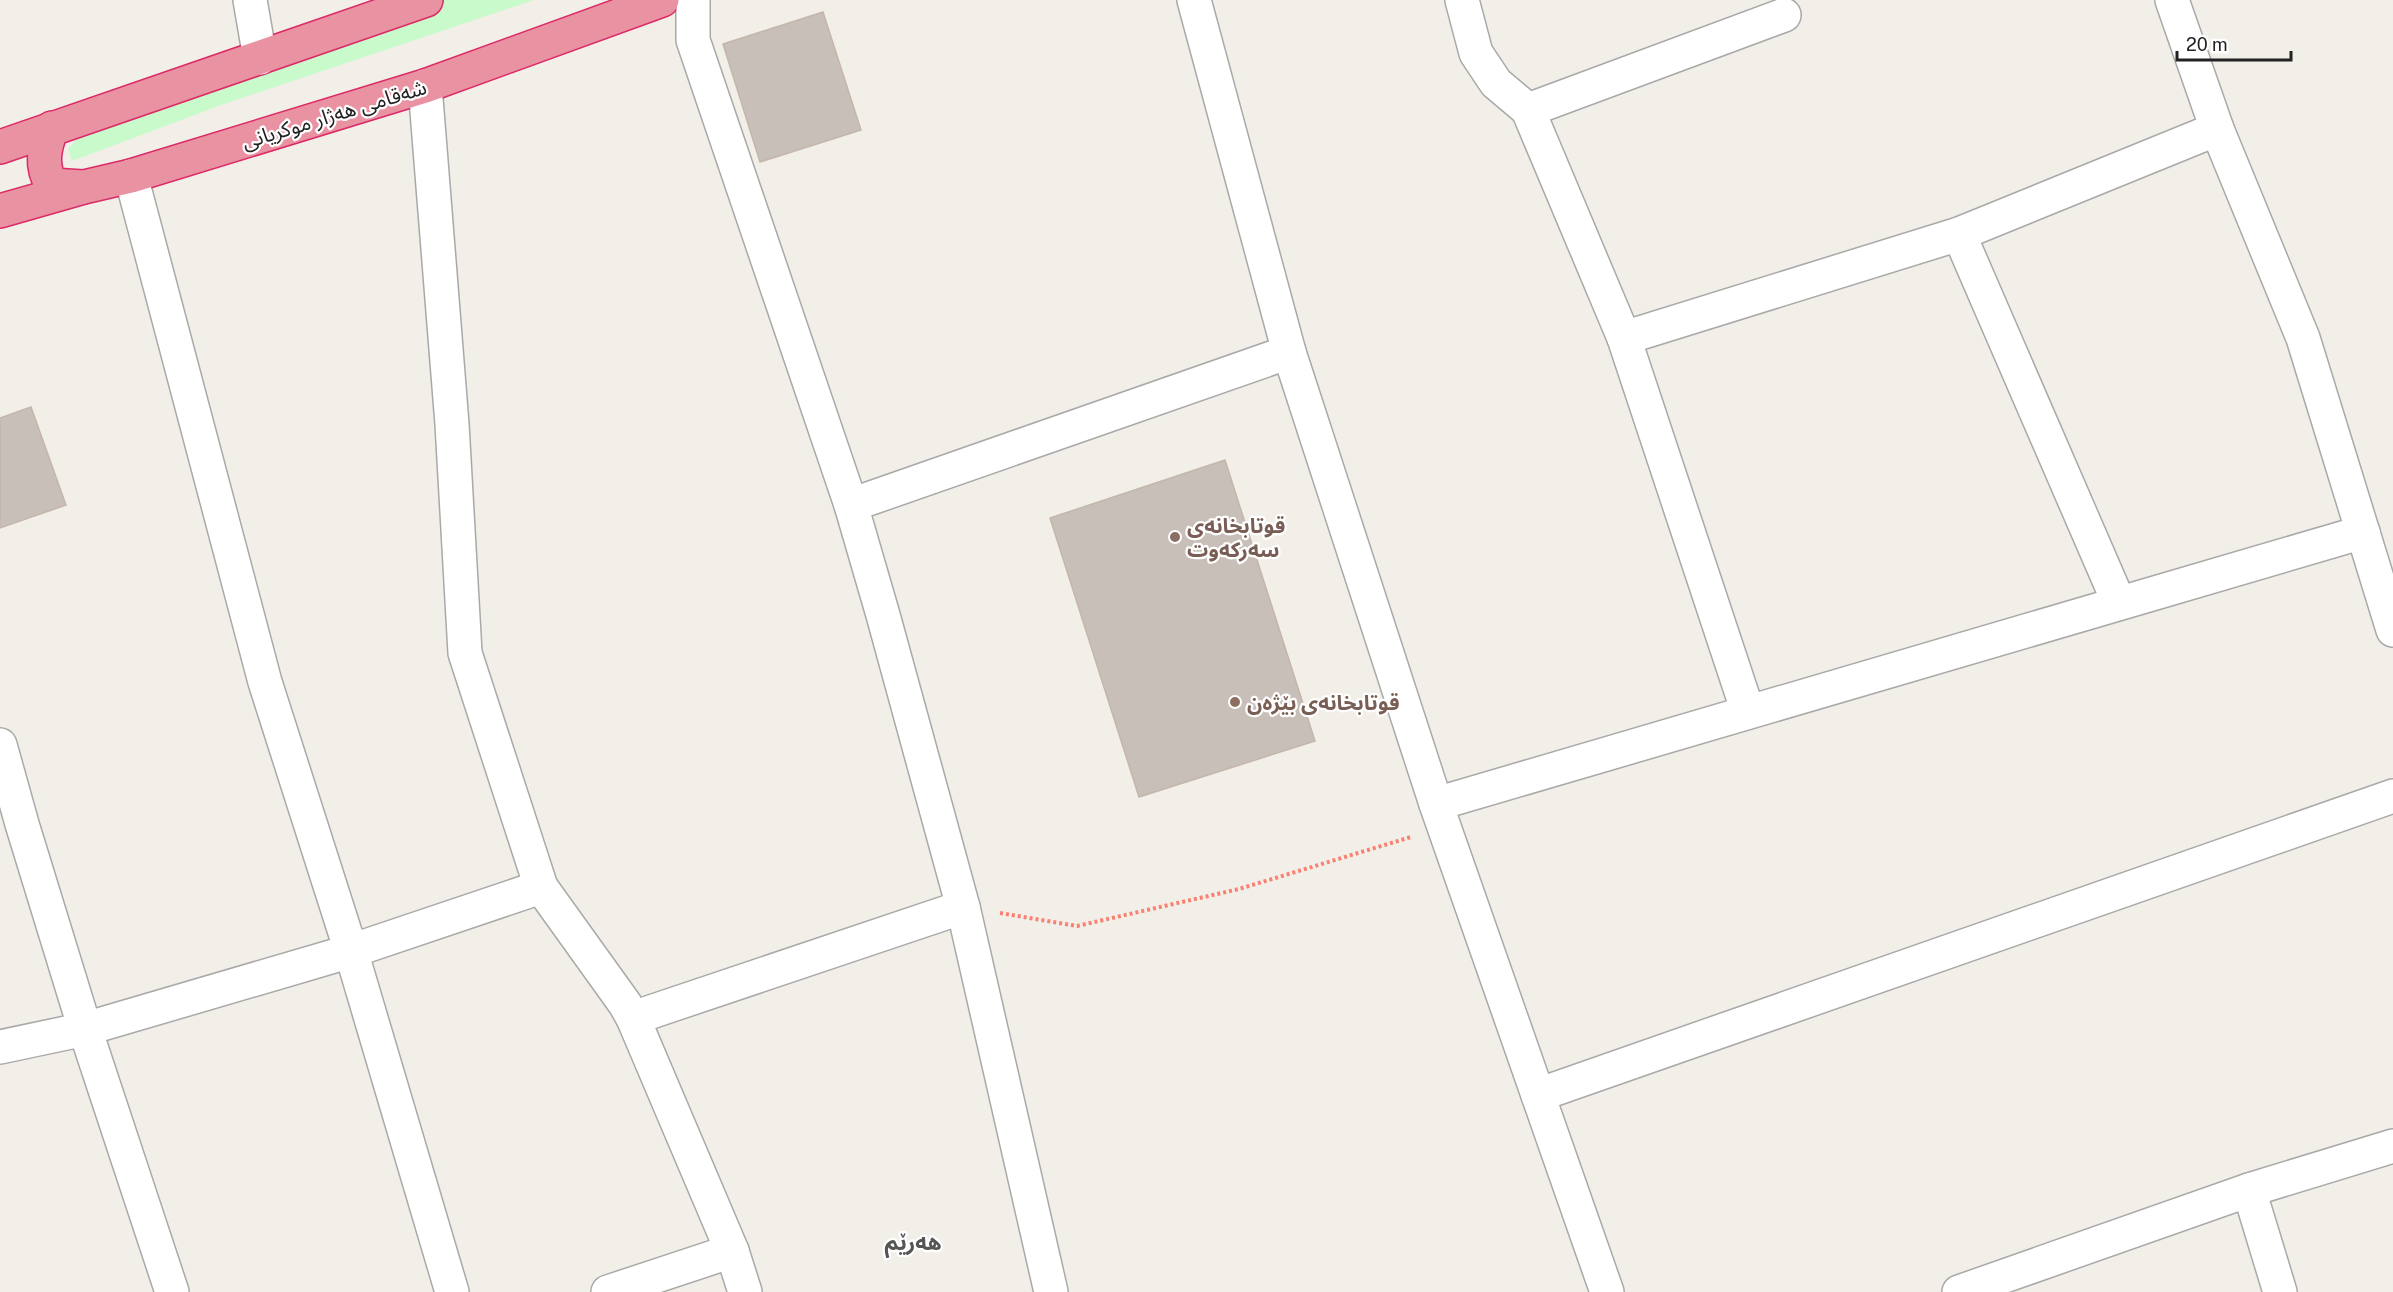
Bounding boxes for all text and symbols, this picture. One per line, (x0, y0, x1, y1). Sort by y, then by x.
scale bar (2177, 24, 2291, 62)
text: 20 m (2186, 34, 2228, 55)
street label: شەقامی ھەژار موکریانی (239, 74, 429, 154)
place label: قوتابخانەی سەرکەوت (1187, 513, 1285, 562)
marker: قوتابخانەی سەرکەوت (1168, 530, 1182, 544)
place label: قوتابخانەی بێژەن (1247, 690, 1400, 715)
marker: قوتابخانەی بێژەن (1228, 695, 1242, 709)
district label: ھەرێم (884, 1229, 942, 1259)

